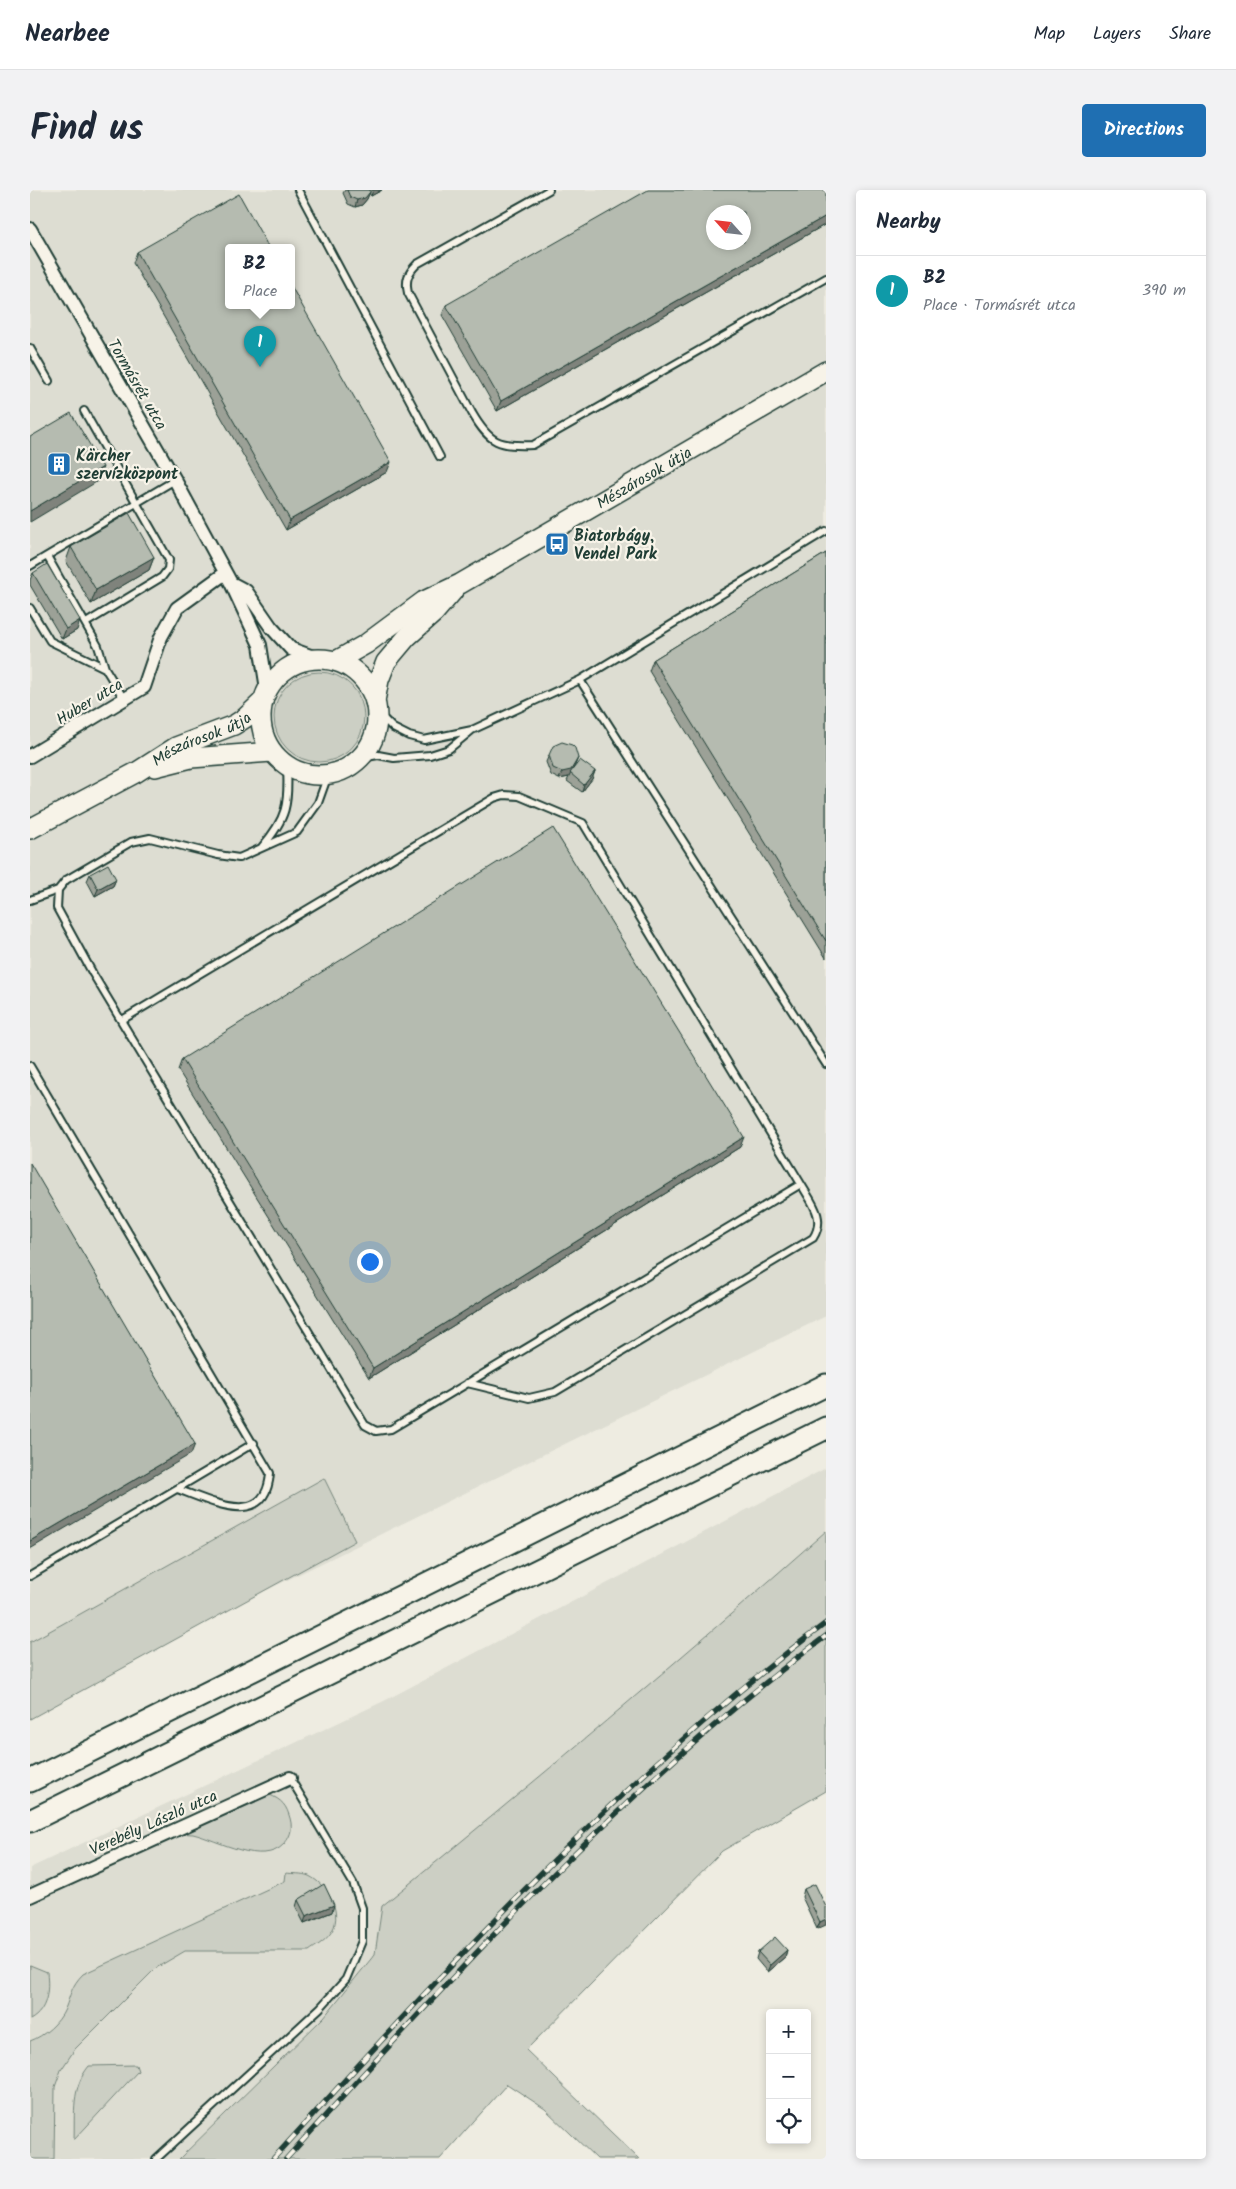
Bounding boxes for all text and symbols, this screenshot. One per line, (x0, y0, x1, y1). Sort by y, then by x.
text: Nearbee (25, 15, 110, 54)
text: Map (1034, 20, 1065, 49)
text: Layers (1093, 20, 1141, 49)
text: Share (1169, 20, 1211, 49)
text: Find us (30, 102, 143, 158)
button: Directions (1082, 104, 1206, 157)
north arrow (706, 205, 751, 250)
text: Nearby (876, 206, 941, 239)
popup (225, 244, 295, 309)
text: B2 (243, 249, 266, 279)
text: B2 (923, 263, 946, 293)
text: 1 (890, 278, 894, 303)
text: 390 m (1142, 278, 1186, 303)
text: Place (243, 279, 277, 304)
text: Place · Tormásrét utca (923, 293, 1076, 318)
pin: 1 (244, 326, 276, 367)
street label: Tormásrét utca (100, 334, 173, 435)
street label: Mészárosok útja (592, 441, 697, 516)
place label: Kärcher szervízközpont (76, 444, 179, 487)
building icon: Kärcher szervízközpont (46, 451, 72, 477)
place label: Biatorbágy, Vendel Park (574, 524, 658, 567)
bus stop icon: Biatorbágy, Vendel Park (544, 531, 570, 557)
street label: Huber utca (52, 672, 128, 732)
street label: Mészárosok útja (147, 707, 258, 773)
your location (357, 1249, 383, 1275)
street label: Verebély László utca (86, 1784, 222, 1863)
map controls (766, 2009, 811, 2144)
button: + (766, 2009, 811, 2054)
button: − (766, 2054, 811, 2099)
button: locate (766, 2099, 811, 2144)

